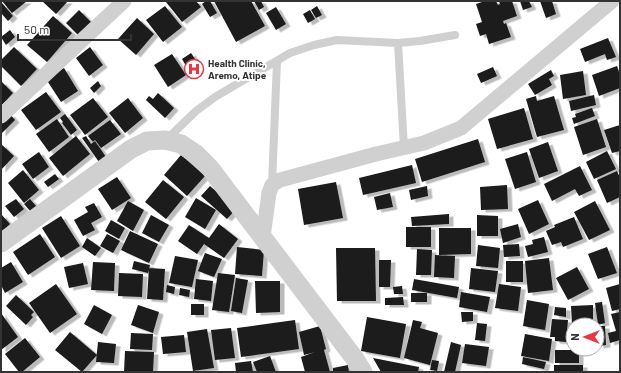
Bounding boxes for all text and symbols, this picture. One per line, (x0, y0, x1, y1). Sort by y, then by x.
scale bar (18, 16, 131, 42)
text: 50 m (24, 22, 49, 36)
place label: Health Clinic, Aremo, Atipe (208, 57, 267, 81)
hospital icon: Health Clinic, Aremo, Atipe (183, 58, 205, 80)
north arrow (565, 317, 605, 357)
text: N (568, 333, 581, 341)

